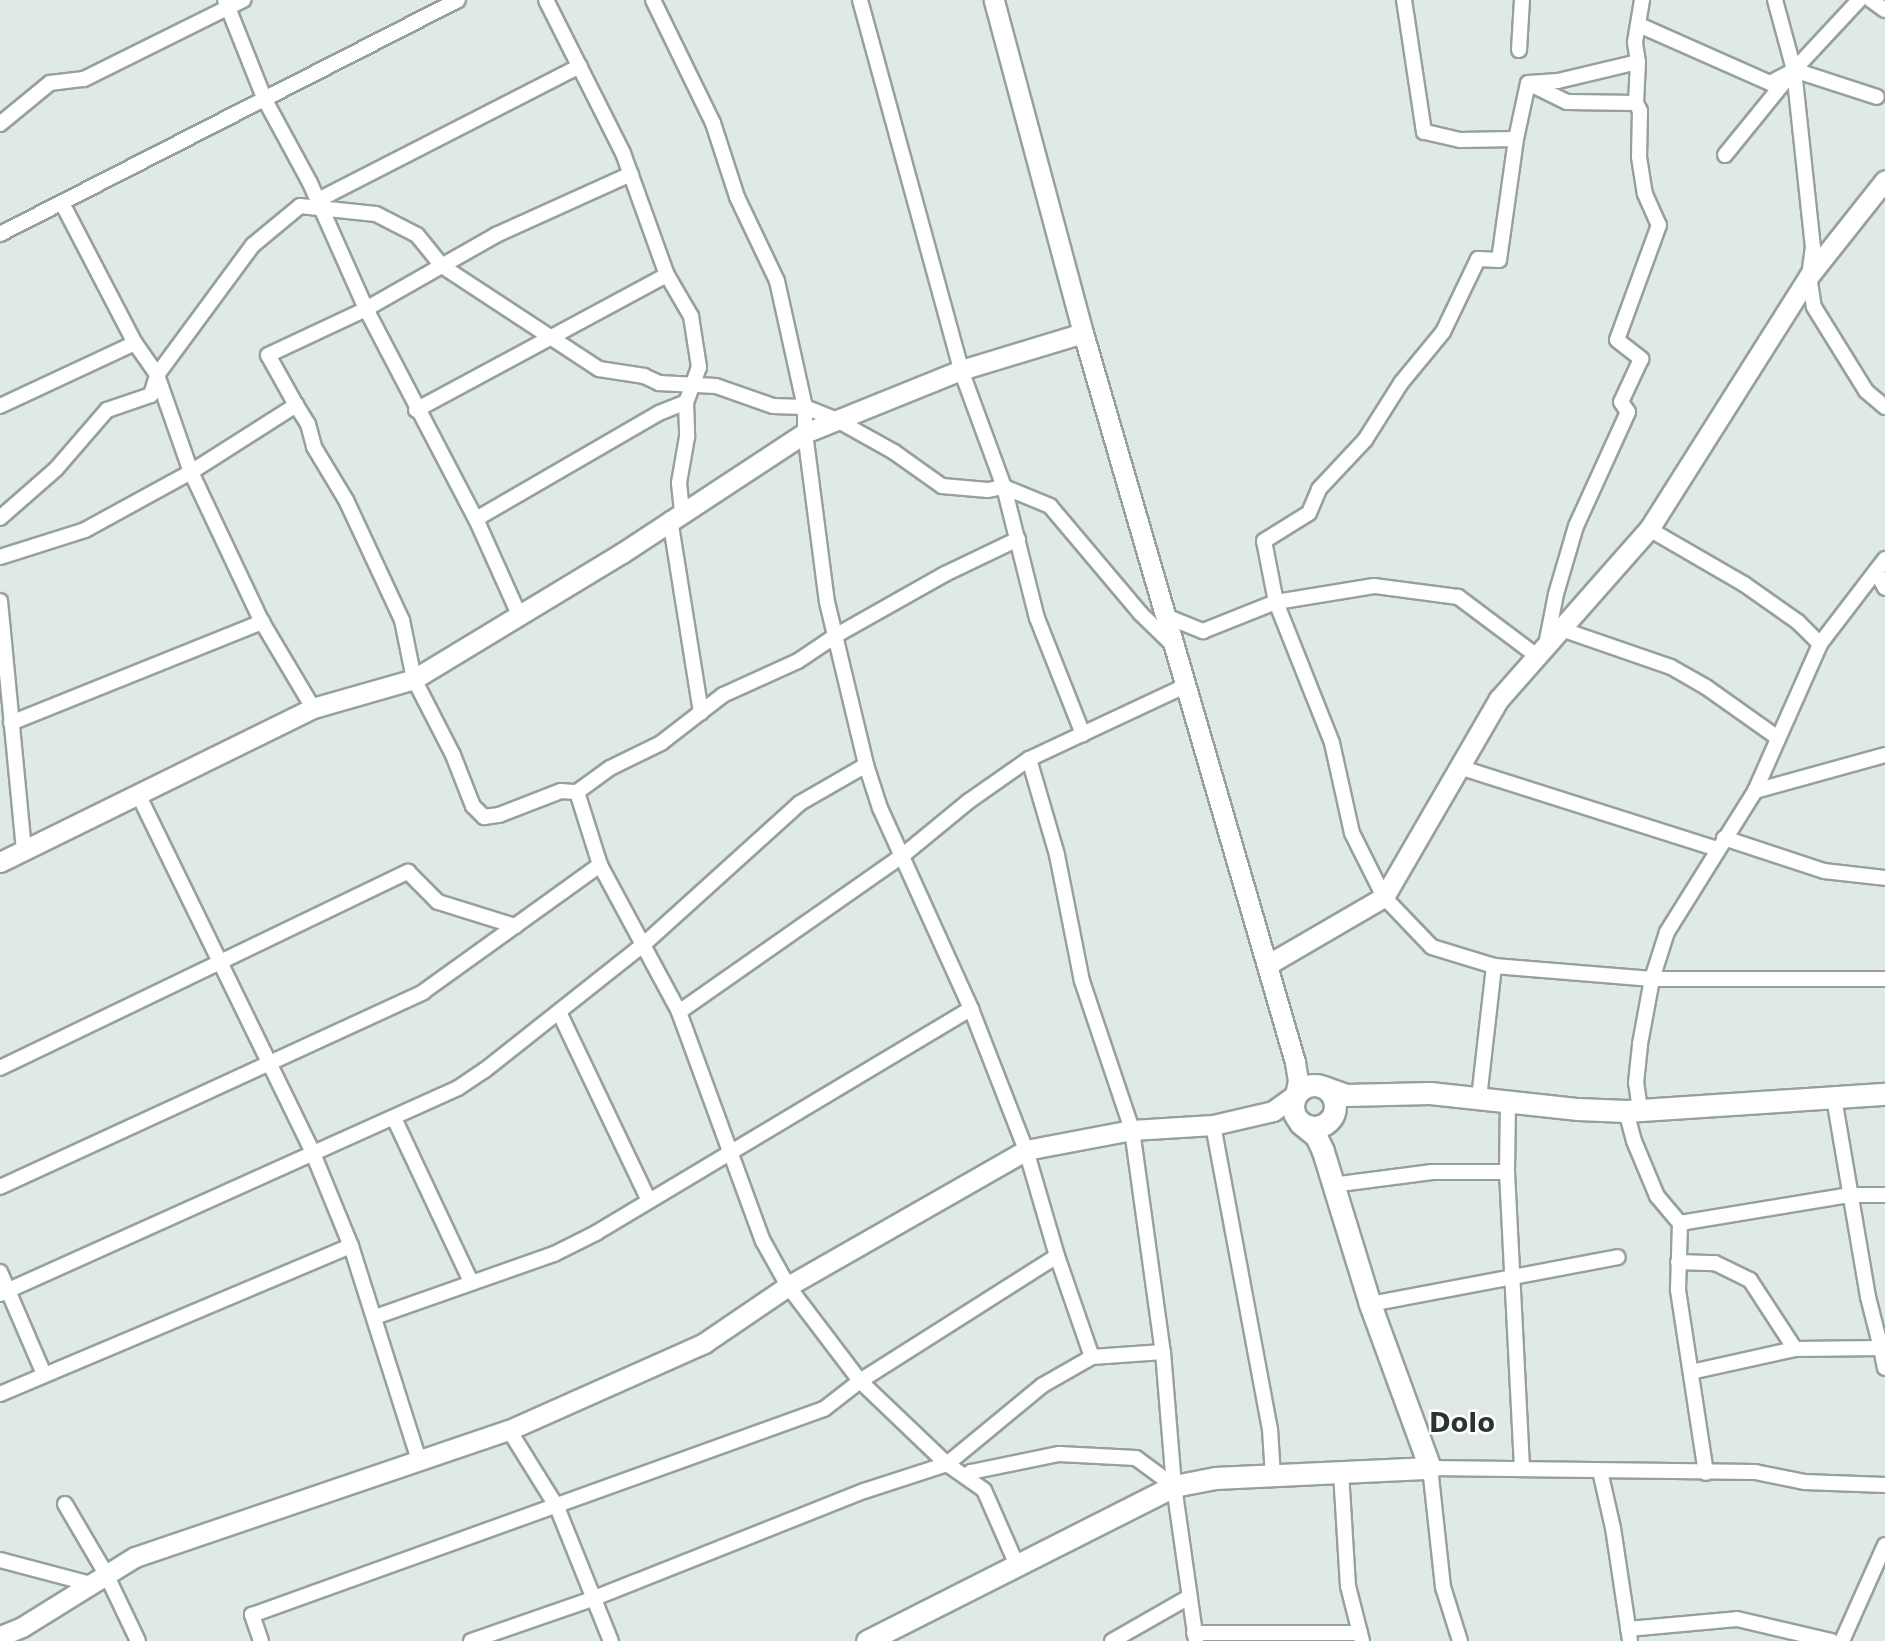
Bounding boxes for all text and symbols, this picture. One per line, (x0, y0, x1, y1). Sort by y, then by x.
district label: Dolo (1429, 1408, 1495, 1440)

